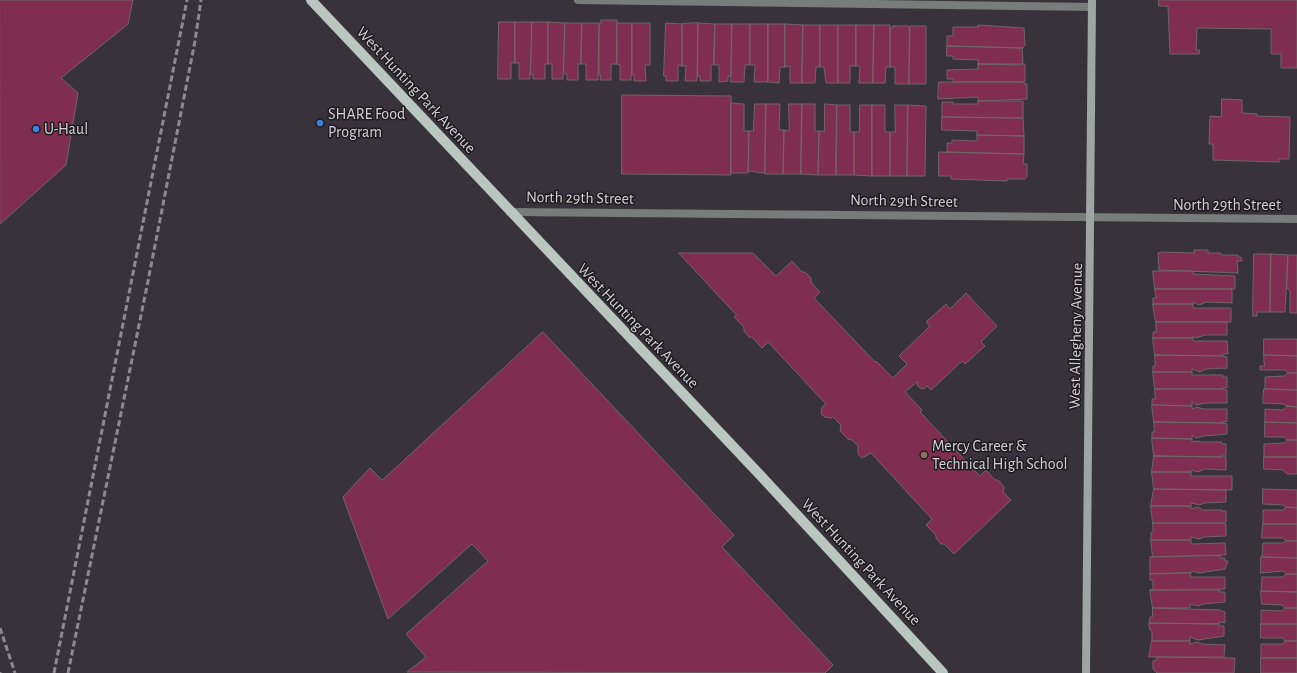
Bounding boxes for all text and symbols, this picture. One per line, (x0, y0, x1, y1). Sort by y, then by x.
street label: West Hunting Park Avenue (352, 23, 480, 157)
place label: SHARE Food Program (328, 104, 405, 142)
marker: SHARE Food Program (315, 118, 325, 128)
place label: U-Haul (44, 119, 88, 139)
marker: U-Haul (31, 124, 41, 134)
street label: North 29th Street (526, 187, 634, 209)
street label: North 29th Street (850, 190, 958, 212)
street label: North 29th Street (1173, 195, 1281, 215)
street label: West Hunting Park Avenue (573, 260, 703, 392)
street label: West Allegheny Avenue (1065, 263, 1087, 409)
place label: Mercy Career & Technical High School (932, 436, 1068, 474)
marker: Mercy Career & Technical High School (919, 450, 929, 460)
street label: West Hunting Park Avenue (797, 495, 925, 629)

